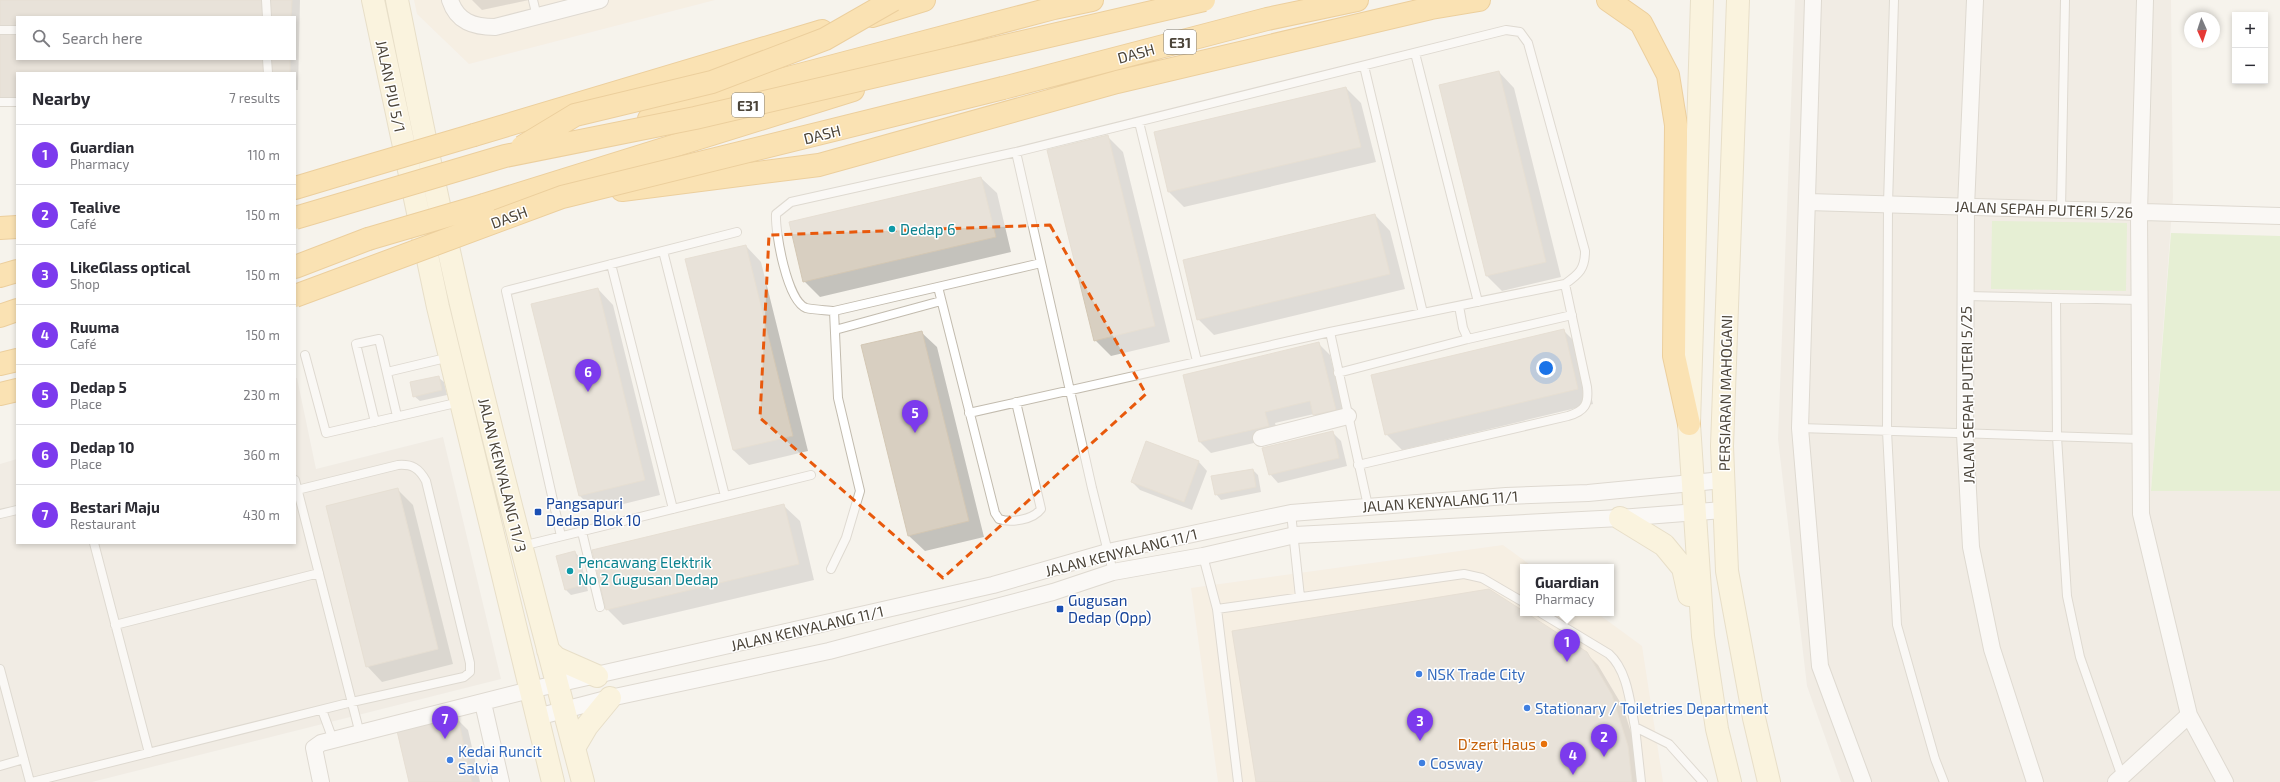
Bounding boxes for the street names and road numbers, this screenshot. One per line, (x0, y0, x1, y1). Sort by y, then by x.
road number: E31 (1164, 30, 1196, 54)
street label: JALAN PJU 5/1 (372, 38, 410, 134)
street label: DASH (1115, 39, 1157, 67)
road number: E31 (732, 93, 764, 117)
street label: DASH (802, 121, 842, 147)
street label: JALAN SEPAH PUTERI 5/26 (1954, 197, 2134, 221)
street label: DASH (488, 202, 530, 232)
street label: JALAN SEPAH PUTERI 5/25 (1956, 306, 1978, 484)
street label: PERSIARAN MAHOGANI (1715, 315, 1735, 471)
street label: JALAN KENYALANG 11/3 (475, 396, 531, 554)
street label: JALAN KENYALANG 11/1 (1361, 487, 1519, 515)
street label: JALAN KENYALANG 11/1 (1043, 524, 1199, 580)
street label: JALAN KENYALANG 11/1 (729, 602, 885, 654)

